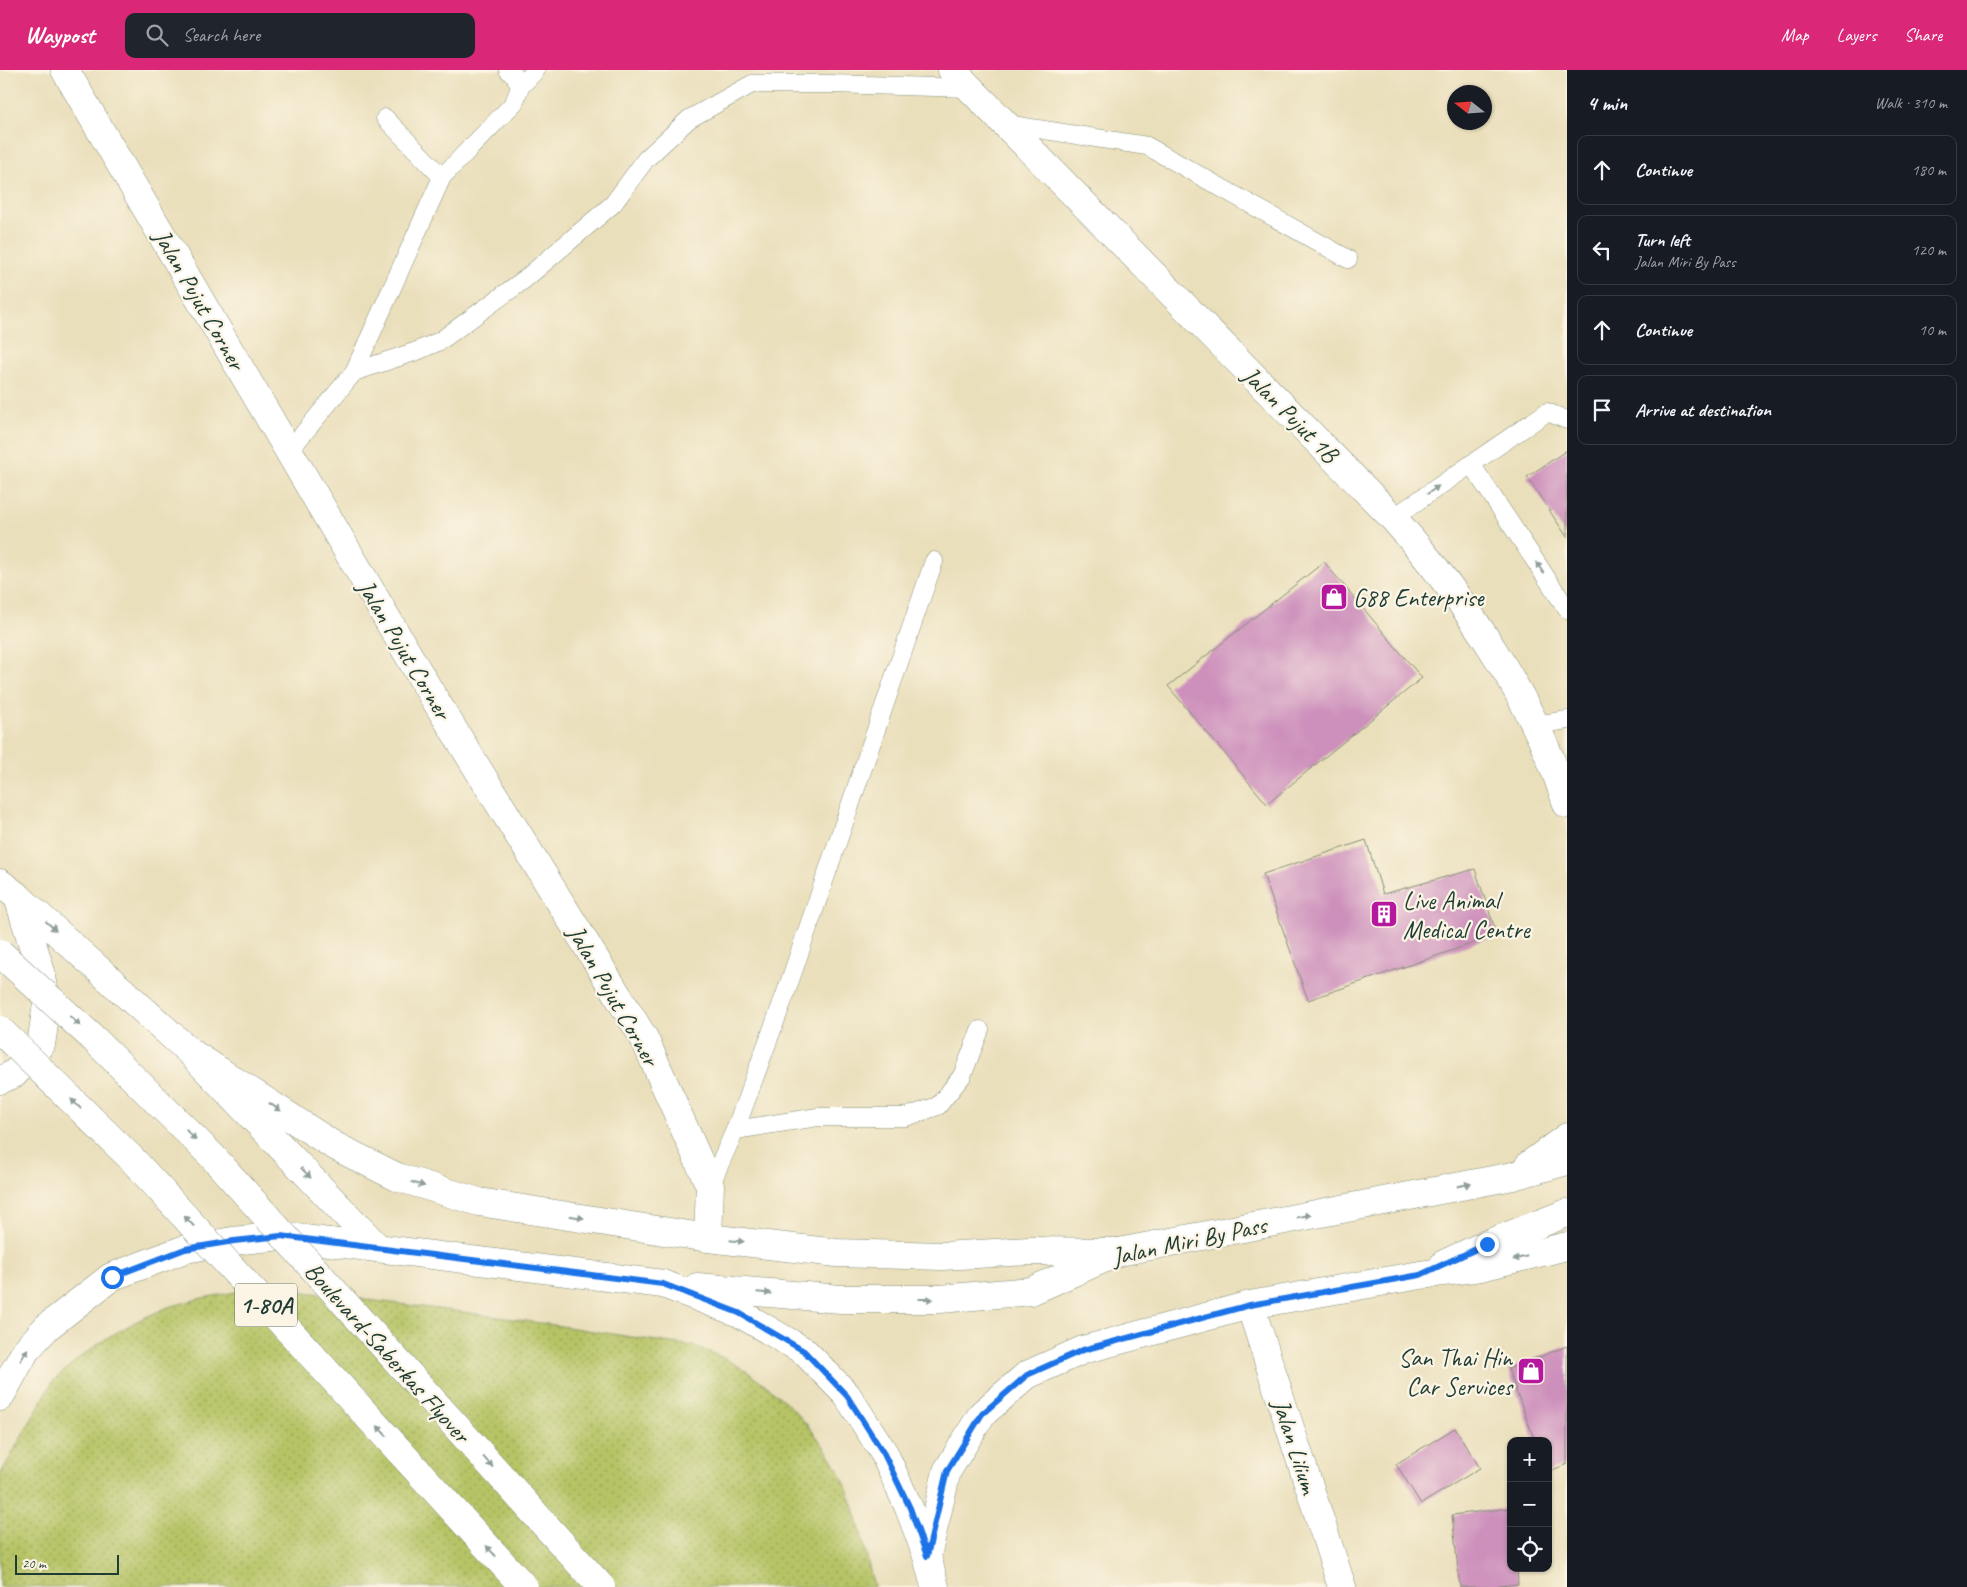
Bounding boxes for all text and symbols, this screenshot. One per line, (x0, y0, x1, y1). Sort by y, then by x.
search box (125, 13, 475, 58)
text: Waypost (25, 20, 95, 50)
icon: search (143, 21, 171, 49)
text: Search here (183, 23, 260, 47)
text: Map (1781, 24, 1809, 46)
text: Layers (1837, 24, 1876, 46)
text: Share (1904, 24, 1942, 46)
north arrow (1447, 85, 1492, 130)
text: 4 min (1587, 90, 1627, 116)
text: Walk · 310 m (1875, 93, 1947, 113)
icon: ahead (1588, 156, 1616, 184)
text: Continue (1635, 158, 1692, 182)
text: 180 m (1912, 160, 1946, 180)
street label: Jalan Pujut Corner (146, 223, 254, 378)
text: Turn left (1635, 228, 1690, 252)
icon: left (1588, 236, 1616, 264)
text: 120 m (1912, 240, 1946, 260)
text: Jalan Miri By Pass (1635, 252, 1736, 272)
icon: ahead (1588, 316, 1616, 344)
text: Continue (1635, 318, 1692, 342)
text: 10 m (1919, 320, 1946, 340)
street label: Jalan Pujut 1B (1235, 359, 1347, 471)
icon: arrive (1588, 396, 1616, 424)
text: Arrive at destination (1635, 398, 1771, 422)
one-way arrow (1427, 485, 1440, 495)
one-way arrow (1535, 561, 1545, 575)
street label: Jalan Pujut Corner (349, 573, 460, 728)
shop icon: G88 Enterprise (1319, 582, 1349, 612)
place label: G88 Enterprise (1353, 582, 1485, 614)
place label: Live Animal Medical Centre (1403, 885, 1531, 946)
building icon: Live Animal Medical Centre (1369, 899, 1399, 929)
street label: Jalan Pujut Corner (560, 919, 668, 1074)
one-way arrow (44, 920, 56, 932)
one-way arrow (68, 1015, 80, 1027)
one-way arrow (70, 1099, 82, 1111)
one-way arrow (269, 1102, 282, 1112)
one-way arrow (185, 1129, 197, 1141)
one-way arrow (300, 1166, 312, 1178)
one-way arrow (411, 1180, 426, 1188)
one-way arrow (1456, 1181, 1472, 1189)
street label: Jalan Miri By Pass (1108, 1208, 1272, 1273)
one-way arrow (1296, 1212, 1312, 1220)
one-way arrow (569, 1214, 585, 1222)
one-way arrow (183, 1216, 195, 1228)
route end (1476, 1233, 1499, 1256)
one-way arrow (730, 1237, 746, 1245)
one-way arrow (1512, 1254, 1527, 1262)
street label: Boulevard-Saberkas Flyover (297, 1255, 478, 1451)
route start (101, 1266, 124, 1289)
road number: 1-80A (235, 1284, 297, 1326)
one-way arrow (756, 1289, 772, 1297)
one-way arrow (918, 1295, 934, 1303)
place label: San Thai Hin Car Services (1398, 1342, 1514, 1403)
one-way arrow (20, 1348, 29, 1361)
shop icon: San Thai Hin Car Services (1516, 1356, 1546, 1386)
street label: Jalan Lilium (1264, 1394, 1326, 1499)
one-way arrow (376, 1426, 388, 1438)
map controls (1507, 1437, 1552, 1572)
button: + (1507, 1437, 1552, 1482)
one-way arrow (482, 1456, 494, 1468)
button: − (1507, 1482, 1552, 1527)
button: locate (1507, 1527, 1552, 1572)
one-way arrow (486, 1545, 497, 1558)
scale bar (15, 1552, 119, 1575)
text: 20 m (22, 1555, 46, 1572)

